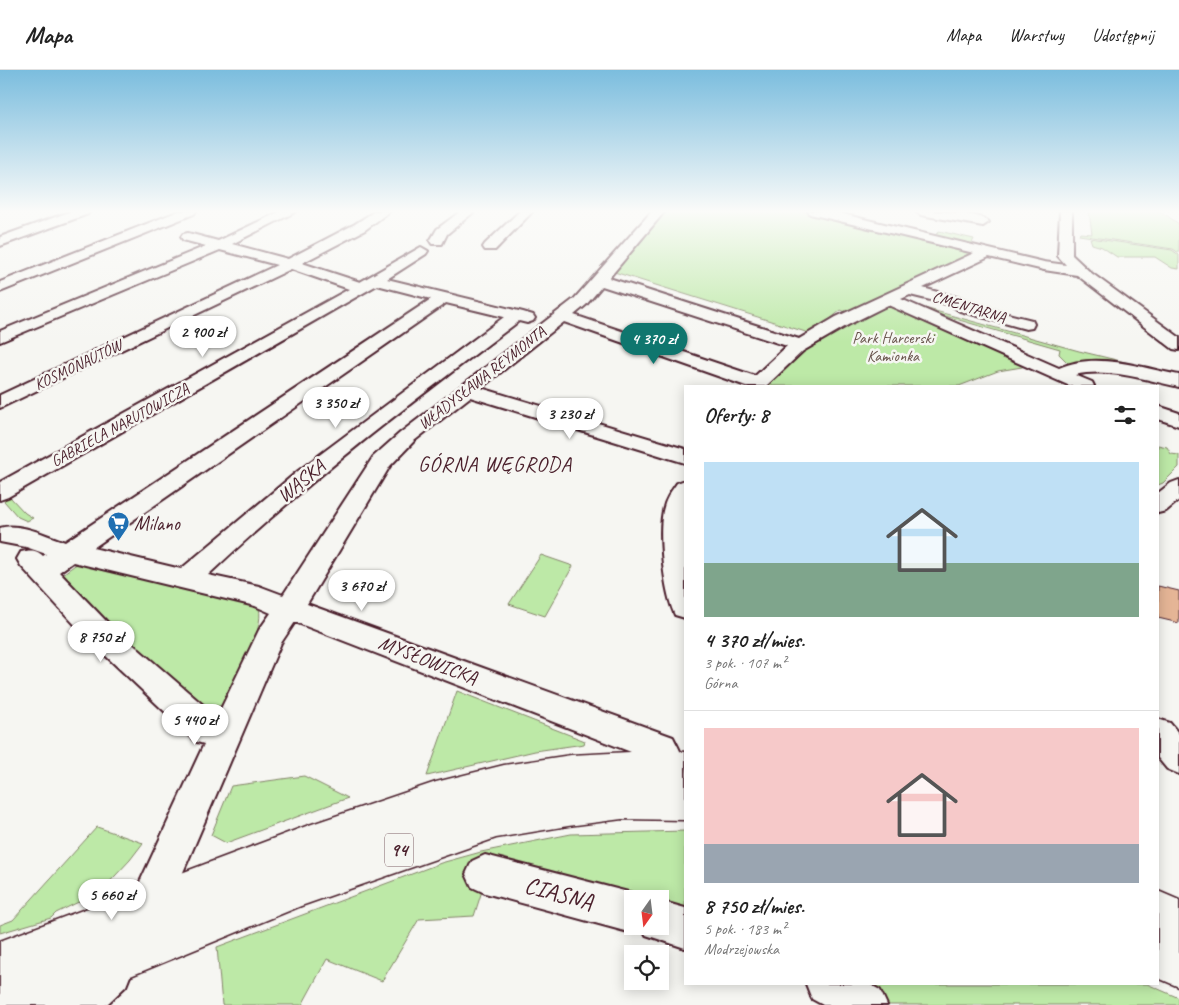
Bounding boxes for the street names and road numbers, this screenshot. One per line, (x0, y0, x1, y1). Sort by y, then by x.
street label: CMENTARNA (930, 286, 1009, 328)
street label: WŁADYSŁAWA REYMONTA (414, 322, 550, 434)
street label: KOSMONAUTÓW (31, 334, 128, 395)
street label: GABRIELA NARUTOWICZA (47, 378, 193, 471)
street label: WĄSKA (272, 454, 331, 508)
street label: MYSŁOWICKA (375, 630, 482, 691)
road number: 94 (385, 834, 413, 866)
street label: CIASNA (521, 869, 598, 917)

